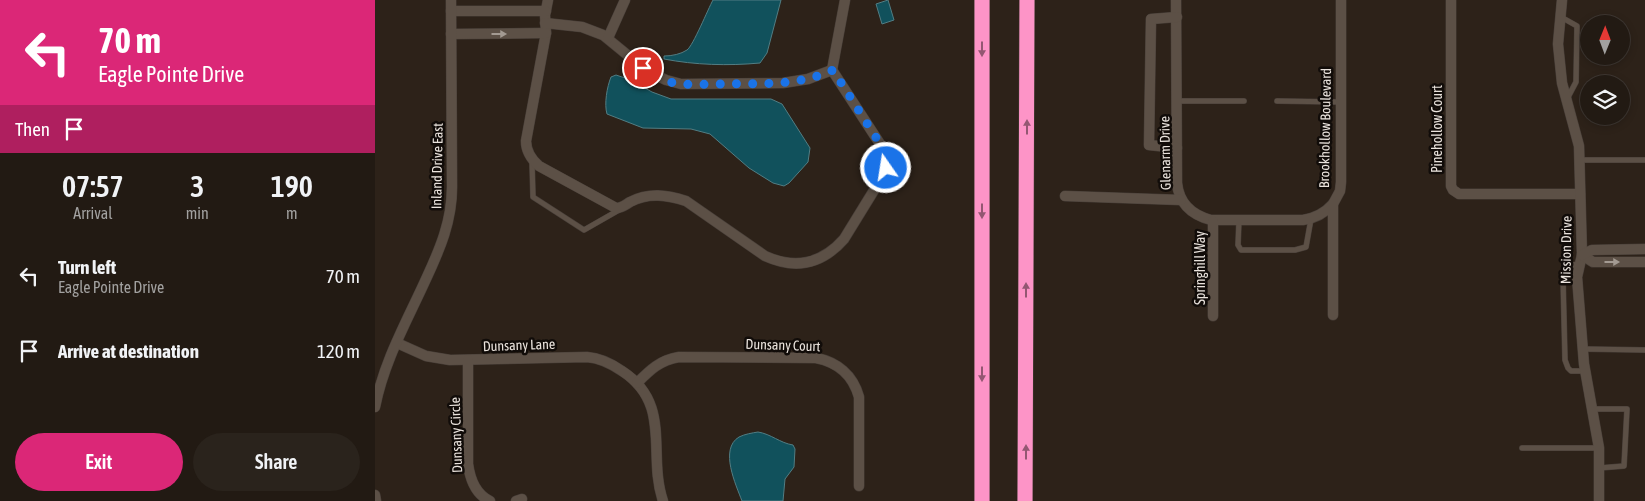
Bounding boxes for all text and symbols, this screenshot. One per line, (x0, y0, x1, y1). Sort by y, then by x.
north arrow (1580, 15, 1630, 65)
map controls (1580, 15, 1630, 125)
icon: left (15, 20, 80, 85)
text: 70 m (98, 20, 161, 60)
one-way arrow (491, 30, 507, 38)
one-way arrow (978, 41, 986, 57)
pin (622, 47, 664, 89)
icon: arrive (629, 54, 657, 82)
text: Eagle Pointe Drive (98, 61, 244, 87)
street label: Brookhollow Boulevard (1316, 68, 1334, 188)
button: layers (1580, 75, 1630, 125)
street label: Pinehollow Court (1429, 85, 1445, 173)
icon: arrive (60, 115, 88, 143)
street label: Glenarm Drive (1156, 116, 1174, 190)
text: Then (15, 118, 50, 140)
one-way arrow (1023, 119, 1031, 135)
street label: Inland Drive East (428, 123, 446, 209)
position arrow (859, 141, 911, 193)
text: 07:57 (62, 169, 124, 203)
text: 3 (190, 169, 204, 203)
text: 190 (271, 169, 313, 203)
one-way arrow (978, 203, 986, 219)
text: Arrival (73, 204, 112, 222)
text: min (186, 204, 209, 222)
text: m (286, 204, 298, 222)
street label: Mission Drive (1557, 216, 1575, 284)
street label: Springhill Way (1192, 231, 1208, 305)
text: Turn left (58, 256, 116, 278)
one-way arrow (1605, 258, 1621, 266)
icon: left (15, 262, 43, 290)
text: 70 m (326, 265, 360, 287)
text: Eagle Pointe Drive (58, 278, 164, 296)
one-way arrow (1022, 282, 1030, 298)
street label: Dunsany Lane (483, 336, 555, 354)
street label: Dunsany Court (745, 336, 821, 354)
icon: arrive (15, 337, 43, 365)
text: Arrive at destination (58, 340, 199, 362)
text: 120 m (317, 340, 360, 362)
one-way arrow (978, 366, 986, 382)
street label: Dunsany Circle (447, 397, 465, 473)
button: Exit (15, 433, 183, 491)
button: Share (193, 433, 360, 491)
one-way arrow (1022, 444, 1030, 460)

